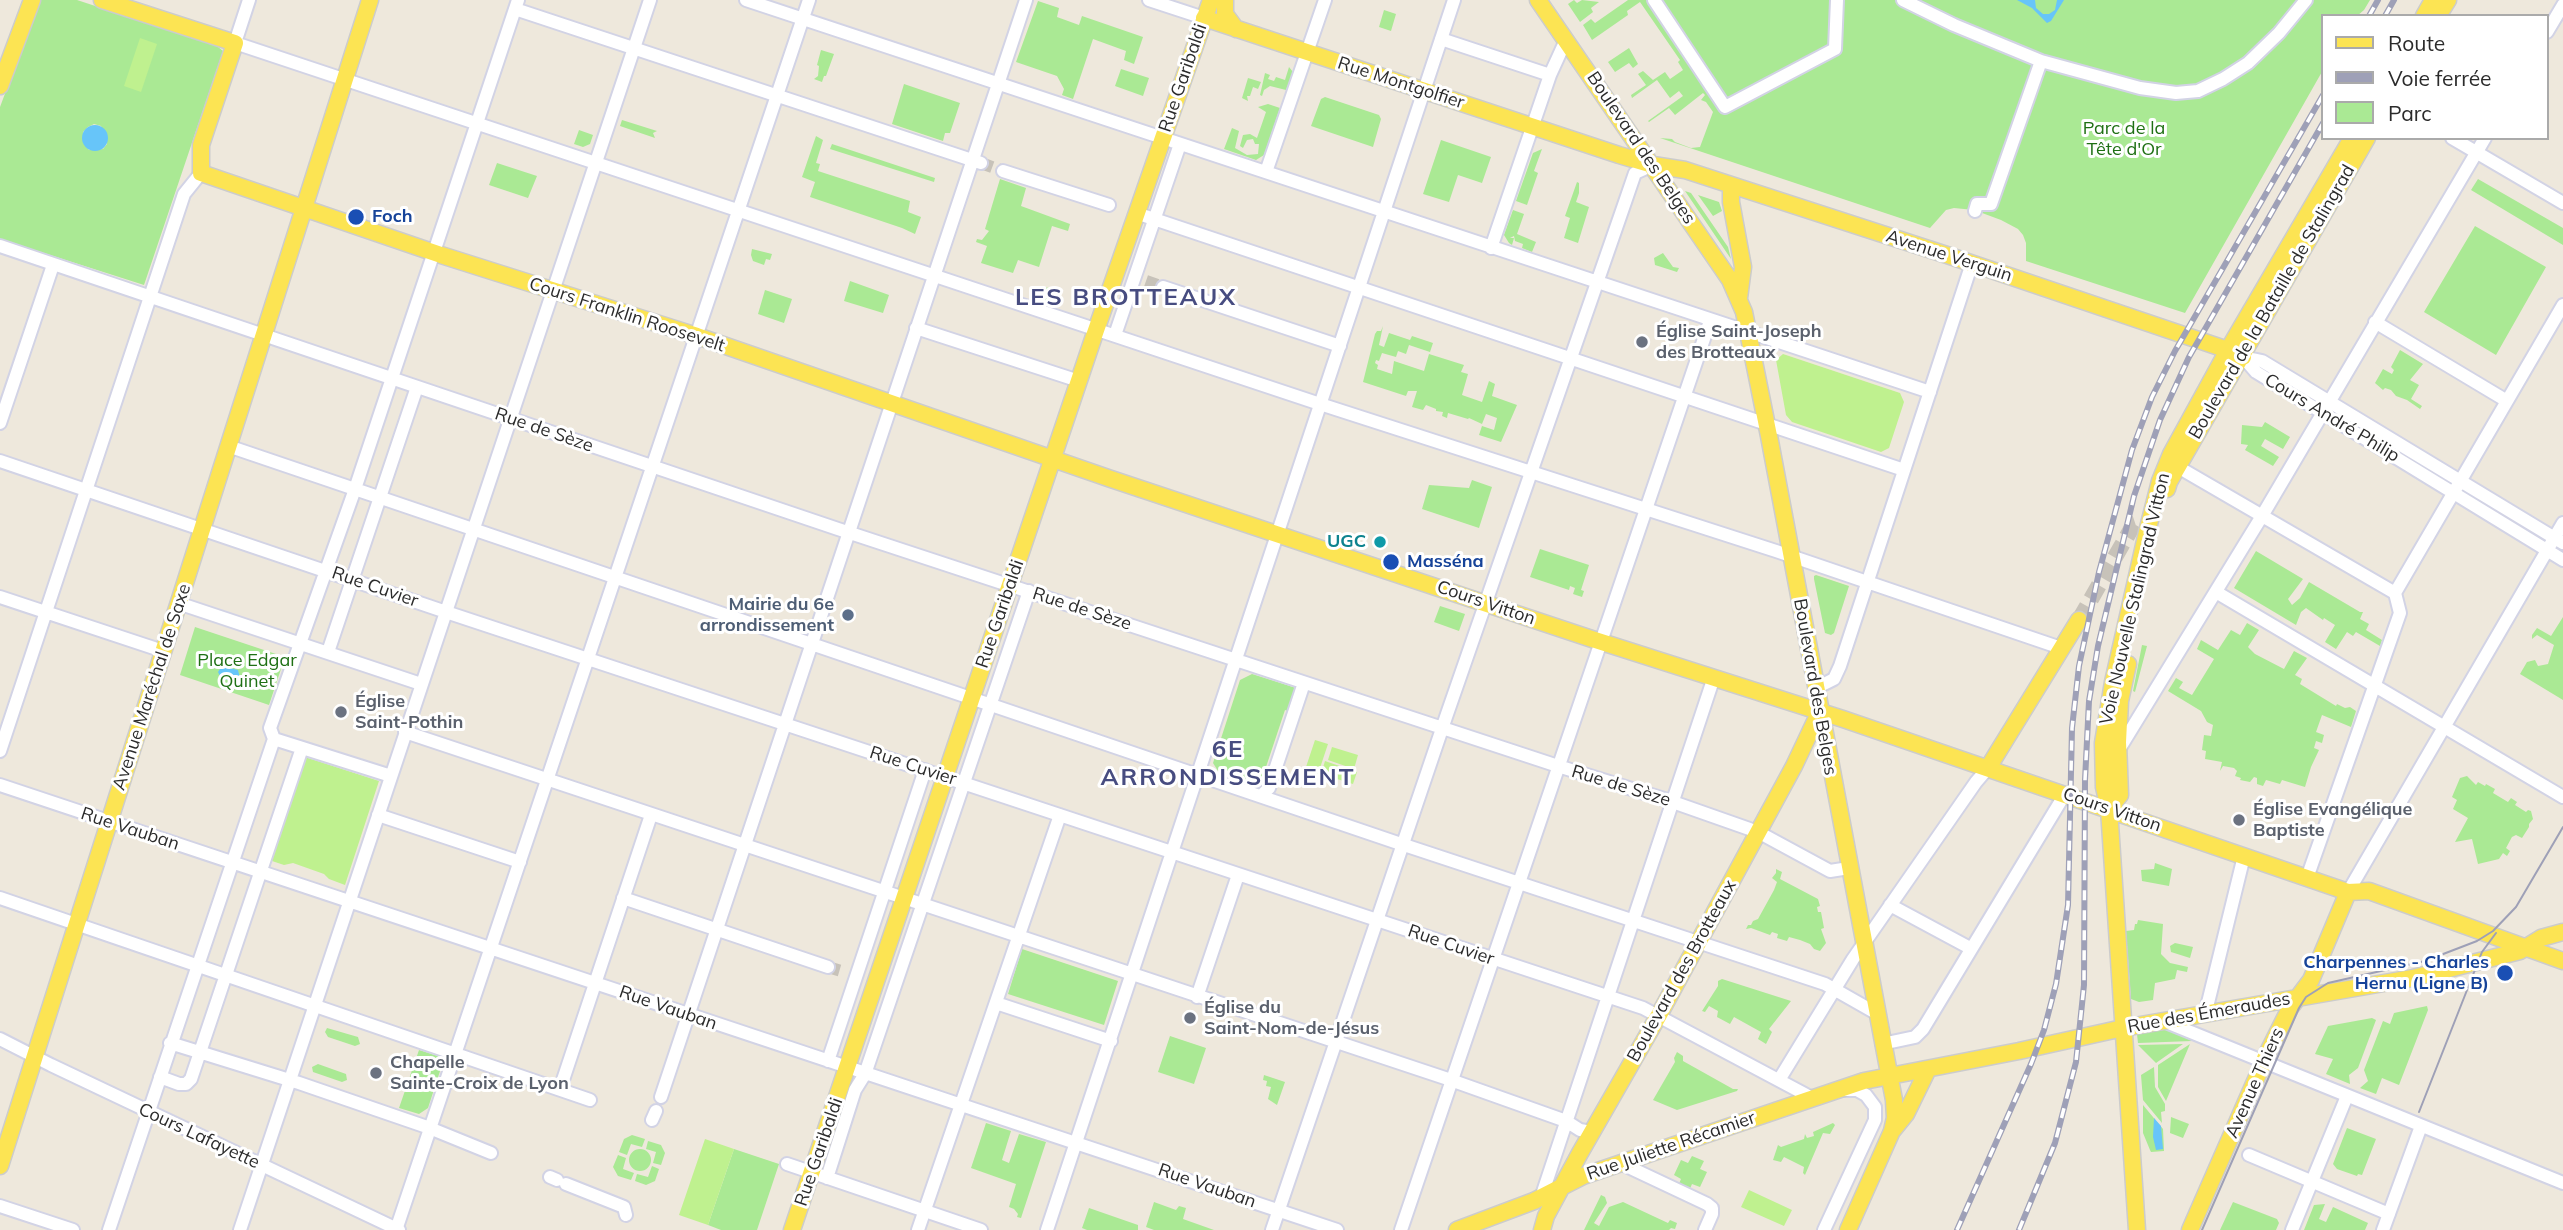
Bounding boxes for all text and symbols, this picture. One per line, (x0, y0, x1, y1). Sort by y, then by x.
legend (2322, 14, 2549, 140)
street label: Rue Garibaldi (1154, 21, 1212, 135)
text: Route (2388, 30, 2445, 56)
street label: Rue Montgolfier (1335, 52, 1467, 114)
text: Voie ferrée (2388, 65, 2492, 91)
street label: Boulevard des Belges (1582, 68, 1700, 228)
text: Parc (2388, 100, 2432, 126)
park label: Parc de la Tête d'Or (2083, 118, 2165, 160)
street label: Boulevard de la Bataille de Stalingrad (2184, 161, 2360, 443)
place label: Foch (372, 206, 413, 228)
marker: Foch (346, 207, 366, 227)
street label: Avenue Verguin (1883, 225, 2015, 287)
street label: Cours Franklin Roosevelt (526, 273, 728, 357)
district label: LES BROTTEAUX (1017, 284, 1235, 312)
place label: Église Saint-Joseph des Brotteaux (1656, 321, 1822, 364)
marker: Église Saint-Joseph des Brotteaux (1634, 334, 1650, 350)
street label: Cours André Philip (2261, 369, 2403, 467)
street label: Rue de Sèze (492, 403, 596, 457)
street label: Voie Nouvelle Stalingrad Vitton (2095, 471, 2175, 727)
place label: UGC (1327, 531, 1366, 553)
marker: UGC (1372, 534, 1388, 550)
place label: Masséna (1407, 551, 1484, 573)
marker: Masséna (1381, 552, 1401, 572)
street label: Rue Garibaldi (971, 557, 1029, 671)
street label: Rue Cuvier (329, 562, 421, 612)
street label: Cours Vitton (1434, 576, 1538, 630)
street label: Avenue Maréchal de Saxe (108, 581, 196, 793)
street label: Rue de Sèze (1030, 583, 1134, 635)
place label: Mairie du 6e arrondissement (700, 594, 834, 636)
street label: Boulevard des Belges (1789, 597, 1841, 777)
marker: Mairie du 6e arrondissement (840, 607, 856, 623)
park label: Place Edgar Quinet (197, 650, 297, 692)
place label: Église Saint-Pothin (355, 691, 463, 734)
marker: Église Saint-Pothin (333, 704, 349, 720)
district label: 6E ARRONDISSEMENT (1102, 736, 1354, 792)
street label: Rue Cuvier (867, 742, 959, 790)
street label: Rue de Sèze (1569, 761, 1673, 811)
street label: Cours Vitton (2060, 783, 2164, 837)
place label: Église Evangélique Baptiste (2253, 799, 2412, 842)
street label: Rue Vauban (78, 803, 182, 855)
marker: Église Evangélique Baptiste (2231, 812, 2247, 828)
street label: Boulevard des Brotteaux (1623, 876, 1741, 1066)
street label: Rue Cuvier (1405, 920, 1497, 970)
place label: Charpennes - Charles Hernu (Ligne B) (2303, 952, 2489, 995)
marker: Charpennes - Charles Hernu (Ligne B) (2495, 963, 2515, 983)
street label: Rue Vauban (616, 981, 720, 1035)
street label: Rue des Émeraudes (2126, 988, 2292, 1038)
place label: Église du Saint-Nom-de-Jésus (1204, 997, 1379, 1040)
marker: Église du Saint-Nom-de-Jésus (1182, 1010, 1198, 1026)
street label: Avenue Thiers (2221, 1025, 2289, 1141)
place label: Chapelle Sainte-Croix de Lyon (390, 1052, 569, 1094)
marker: Chapelle Sainte-Croix de Lyon (368, 1065, 384, 1081)
street label: Rue Garibaldi (790, 1095, 848, 1209)
street label: Cours Lafayette (135, 1099, 263, 1173)
street label: Rue Juliette Récamier (1584, 1107, 1758, 1185)
street label: Rue Vauban (1155, 1159, 1259, 1213)

